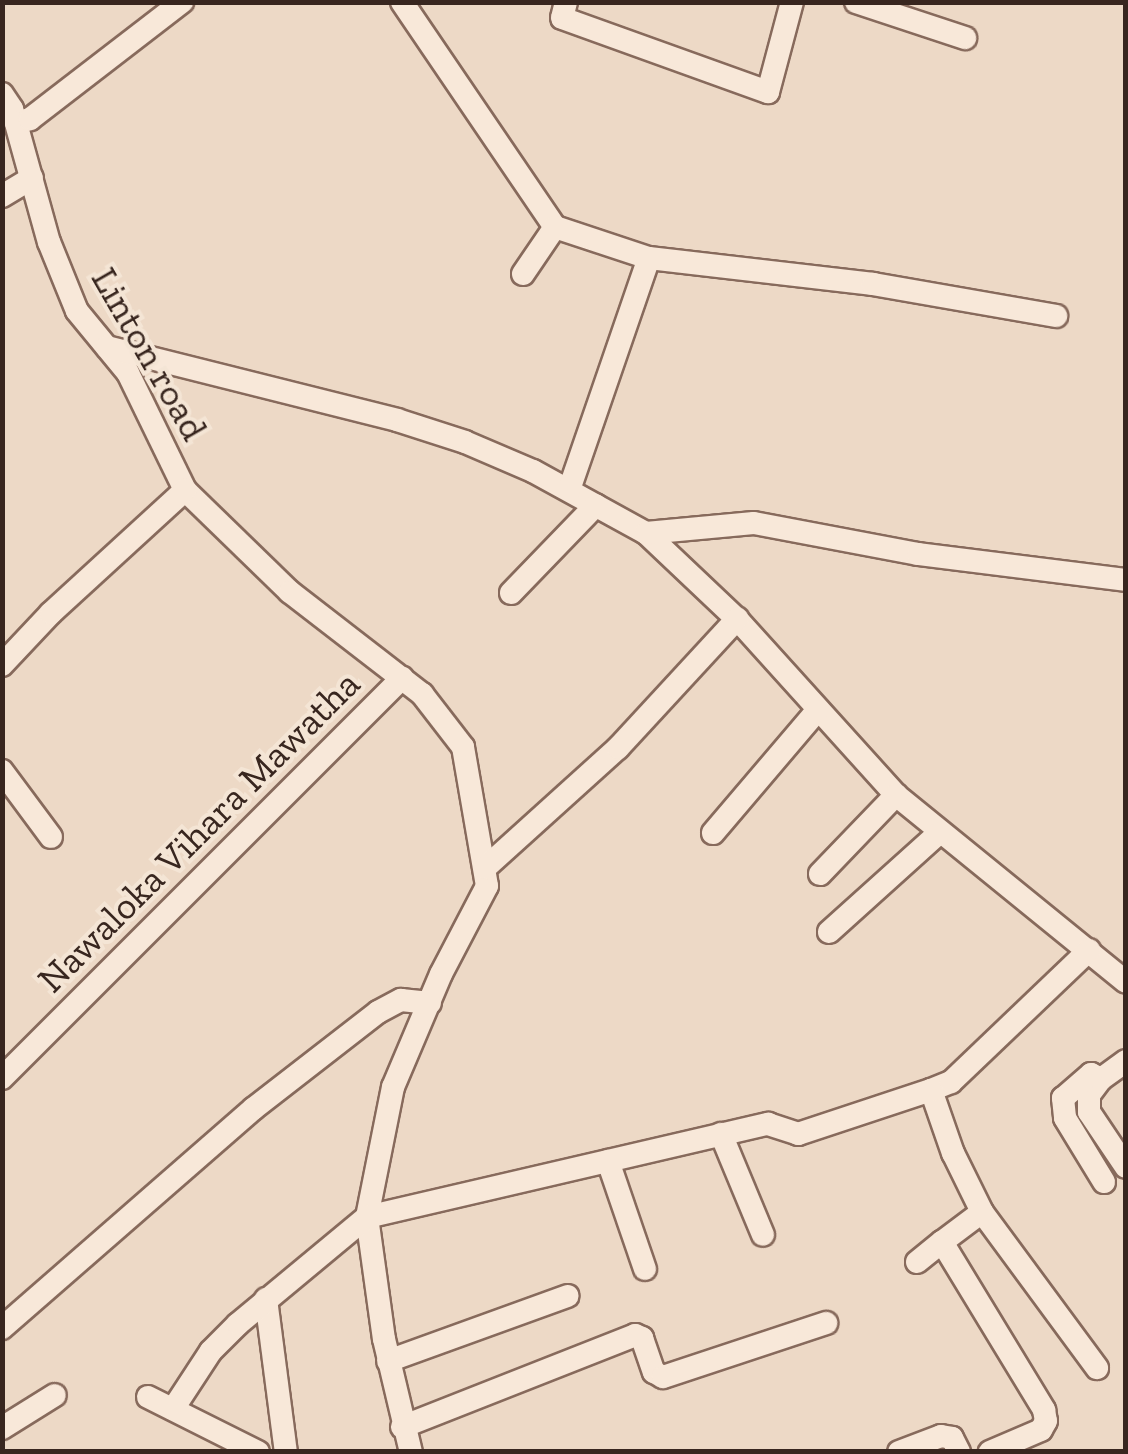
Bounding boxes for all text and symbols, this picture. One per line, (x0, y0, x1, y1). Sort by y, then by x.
street label: Linton road (81, 260, 217, 448)
street label: Nawaloka Vihara Mawatha (28, 661, 370, 1003)

